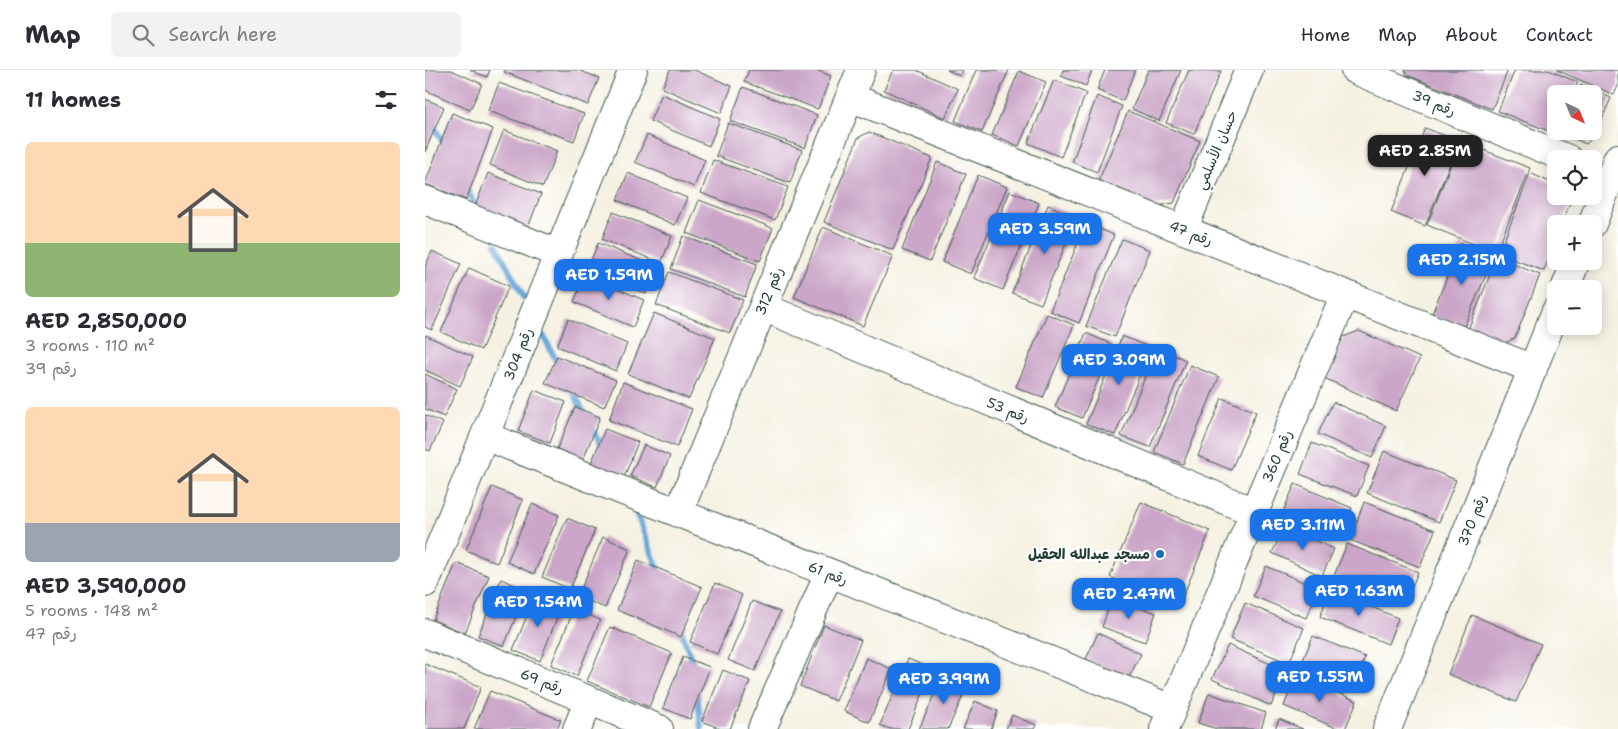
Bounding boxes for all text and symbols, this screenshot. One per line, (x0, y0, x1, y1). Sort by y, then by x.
search box (111, 12, 461, 57)
text: Map (25, 19, 81, 51)
icon: search (129, 21, 157, 49)
text: Search here (169, 22, 277, 47)
text: Home (1301, 23, 1350, 47)
text: Map (1378, 23, 1417, 47)
text: About (1445, 23, 1498, 47)
text: Contact (1526, 23, 1593, 47)
north arrow (1547, 85, 1603, 140)
map controls (1547, 85, 1602, 335)
text: 11 homes (25, 86, 121, 114)
icon: filters (372, 86, 400, 114)
street label: رقم 39 (1409, 86, 1458, 122)
street label: حسان الأسلمي (1191, 108, 1244, 194)
pin: AED 2.85M (1368, 134, 1482, 177)
text: AED 2.85M (1379, 140, 1471, 161)
button: locate (1547, 150, 1602, 205)
icon: home (168, 175, 258, 265)
pin: AED 3.59M (988, 212, 1102, 255)
button: + (1547, 215, 1602, 270)
street label: رقم 47 (1166, 216, 1215, 252)
text: AED 3.59M (999, 218, 1091, 239)
pin: AED 2.15M (1405, 244, 1519, 286)
text: AED 2.15M (1418, 249, 1506, 270)
pin: AED 1.59M (552, 258, 666, 301)
text: AED 1.59M (565, 264, 653, 285)
street label: رقم 312 (751, 264, 789, 319)
button: − (1547, 280, 1602, 335)
text: AED 2,850,000 (25, 307, 187, 335)
street label: رقم 304 (499, 325, 539, 384)
text: 3 rooms · 110 m² (25, 335, 155, 356)
pin: AED 3.09M (1062, 344, 1176, 386)
text: AED 3.09M (1072, 349, 1166, 370)
text: رقم 39 (25, 358, 77, 379)
street label: رقم 53 (983, 393, 1032, 429)
street label: رقم 360 (1258, 427, 1298, 486)
icon: home (168, 440, 258, 530)
street label: رقم 370 (1453, 491, 1492, 549)
pin: AED 3.11M (1246, 508, 1360, 551)
text: AED 3.11M (1261, 514, 1345, 535)
place label: مسجد عبدالله الحقيل (1028, 545, 1150, 563)
marker: مسجد عبدالله الحقيل (1154, 548, 1166, 560)
street label: رقم 61 (805, 557, 850, 591)
text: AED 3,590,000 (25, 572, 186, 600)
pin: AED 1.63M (1302, 574, 1416, 617)
pin: AED 2.47M (1072, 578, 1186, 620)
text: AED 1.63M (1315, 580, 1403, 601)
text: AED 2.47M (1083, 583, 1175, 604)
pin: AED 1.54M (481, 586, 595, 628)
text: AED 1.54M (494, 591, 582, 612)
text: 5 rooms · 148 m² (25, 600, 158, 621)
text: رقم 47 (25, 623, 77, 644)
pin: AED 1.55M (1263, 660, 1377, 703)
pin: AED 3.99M (887, 662, 1001, 705)
street label: رقم 69 (517, 664, 566, 700)
text: AED 1.55M (1277, 666, 1363, 687)
text: AED 3.99M (898, 668, 990, 689)

